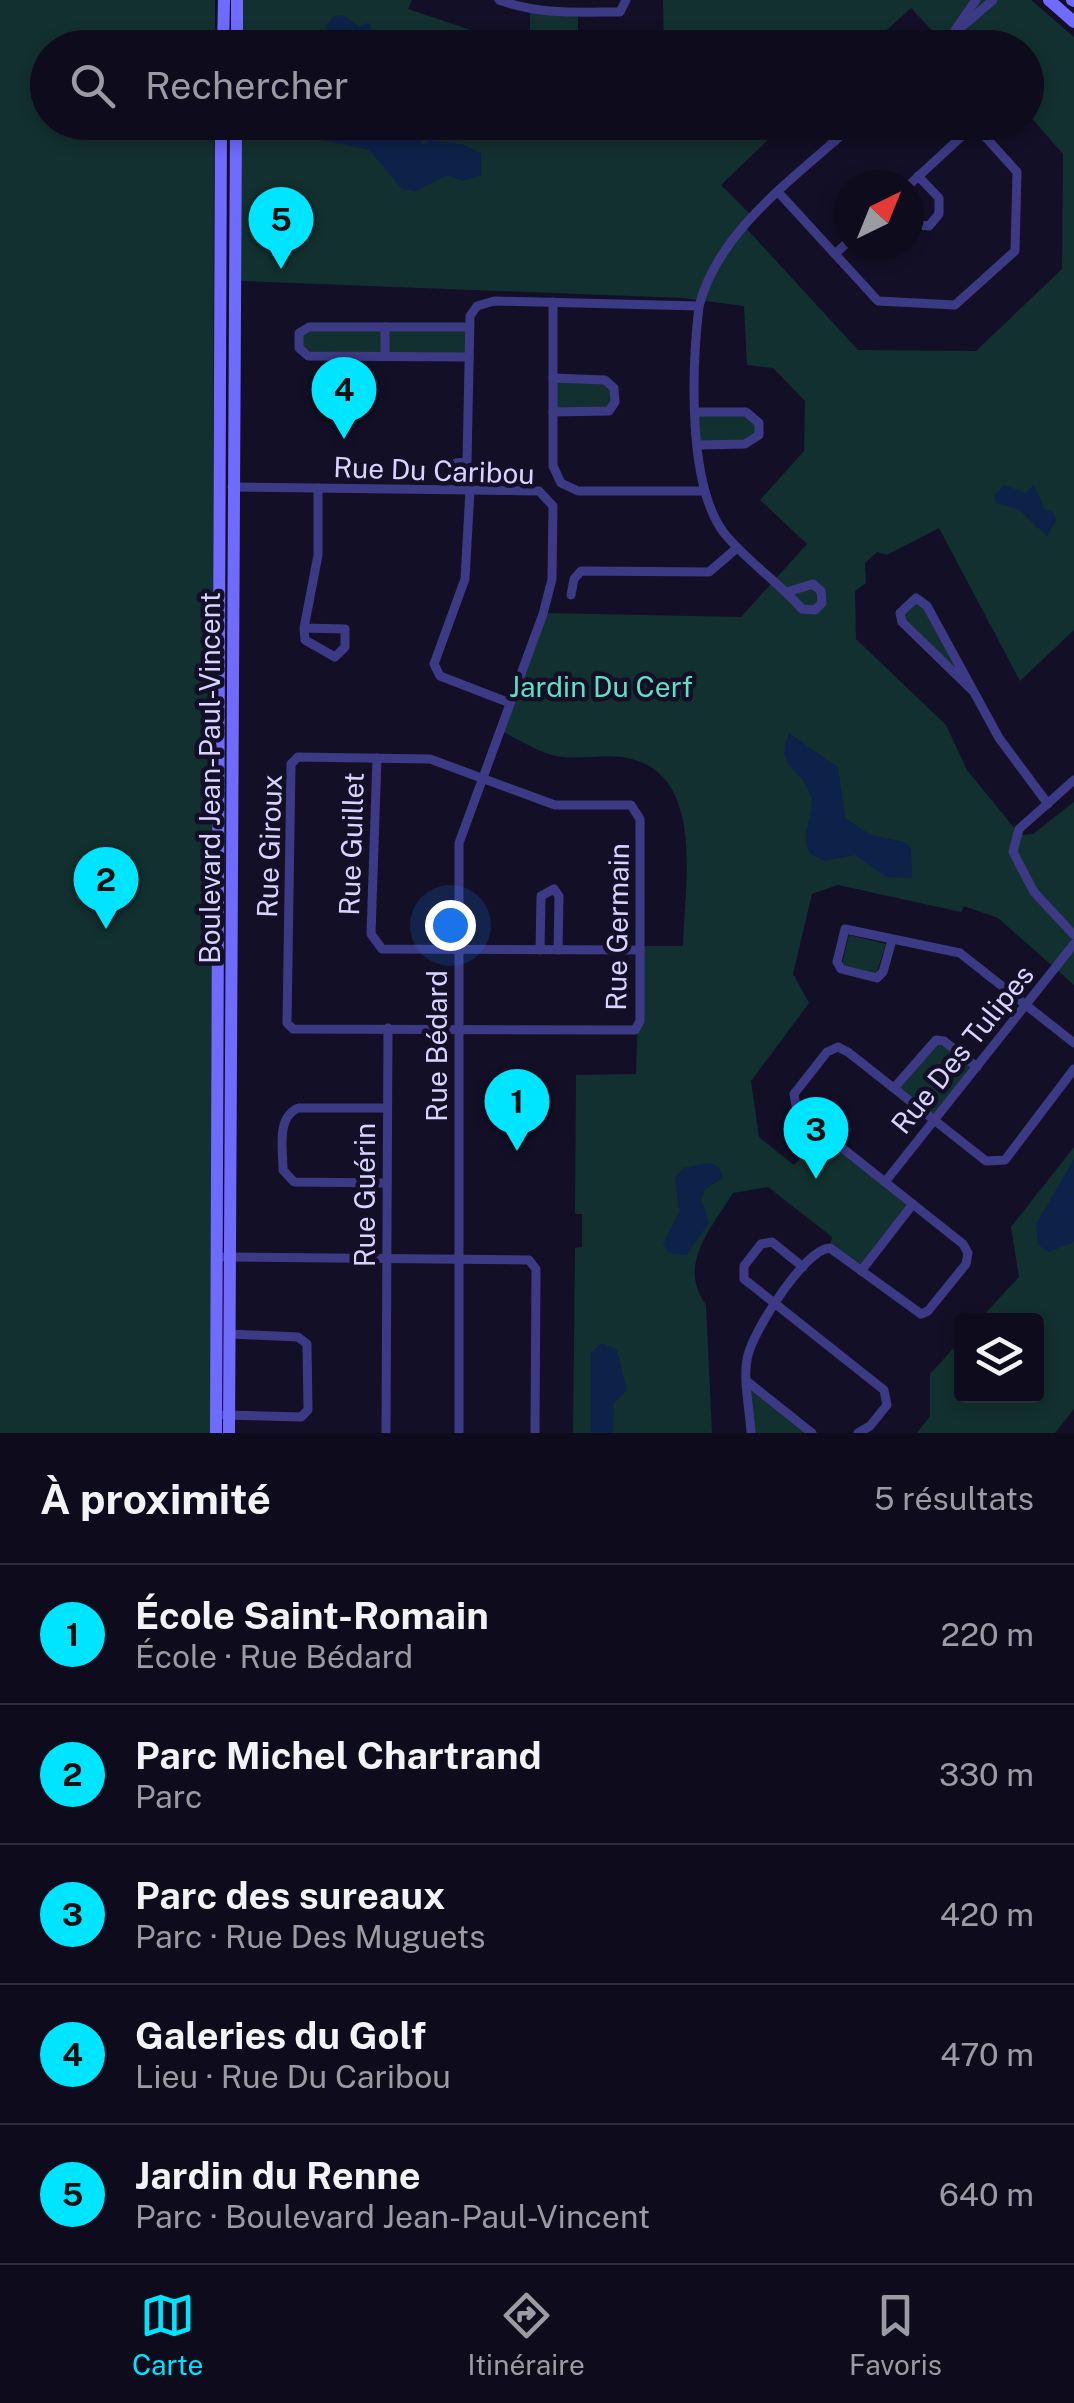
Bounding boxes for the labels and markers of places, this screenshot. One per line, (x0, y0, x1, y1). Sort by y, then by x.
pin: 5 (248, 186, 314, 269)
pin: 4 (312, 356, 376, 439)
pin: 2 (74, 846, 138, 929)
pin: 1 (484, 1068, 550, 1151)
pin: 3 (784, 1096, 848, 1179)

